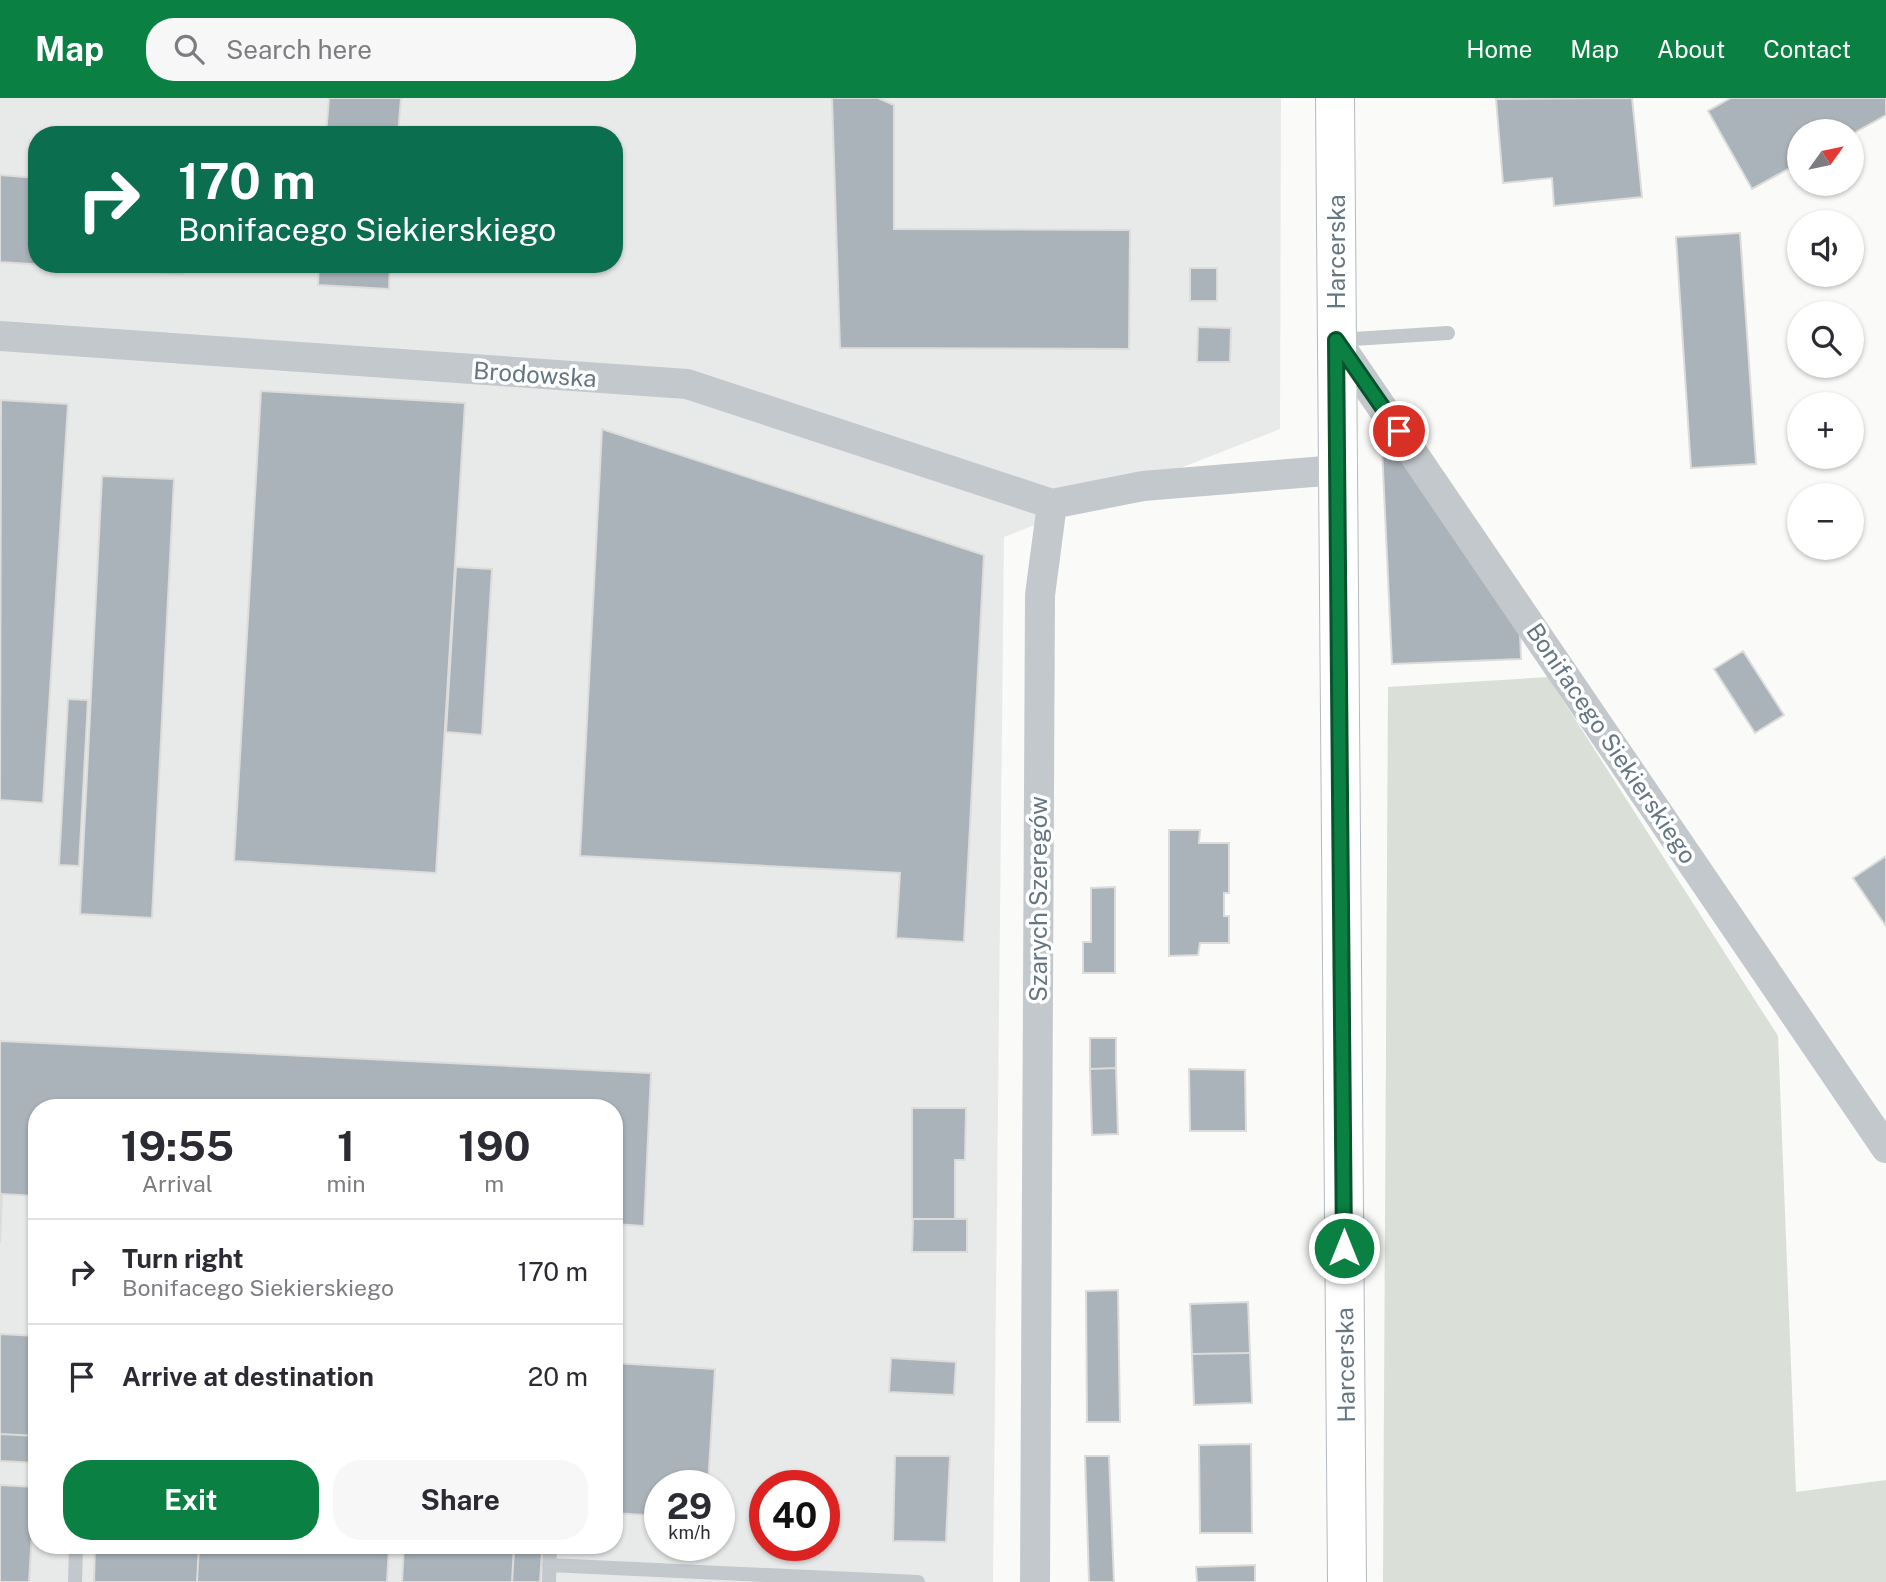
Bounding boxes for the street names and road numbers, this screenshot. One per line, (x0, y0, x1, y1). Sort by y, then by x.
street label: Harcerska (1322, 194, 1350, 310)
street label: Brodowska (472, 356, 598, 392)
street label: Bonifacego Siekierskiego (1521, 618, 1703, 868)
street label: Szarych Szeregów (1024, 796, 1052, 1002)
street label: Harcerska (1330, 1307, 1360, 1423)

